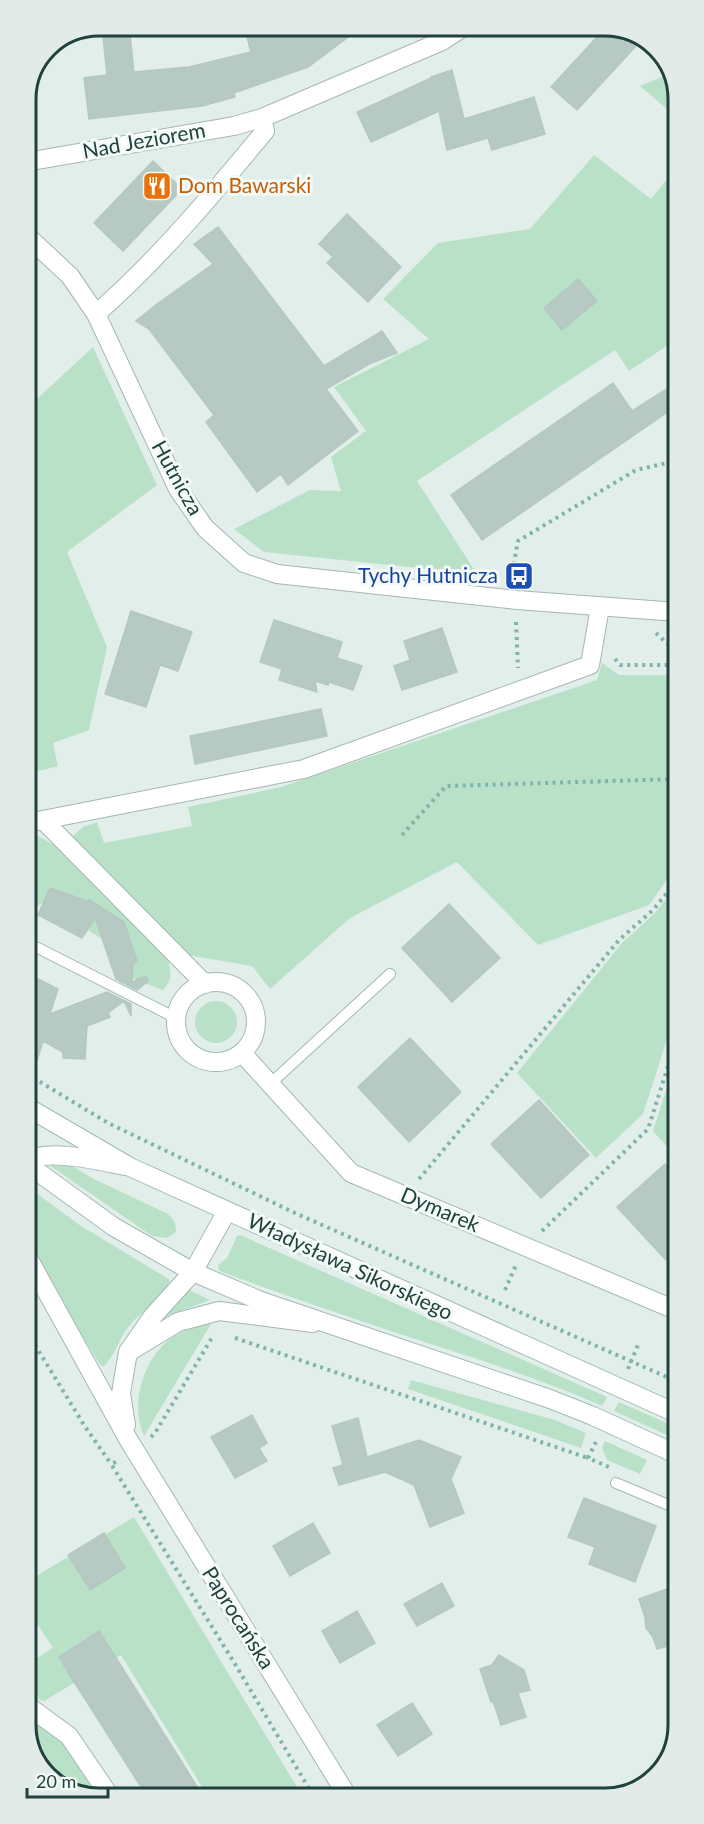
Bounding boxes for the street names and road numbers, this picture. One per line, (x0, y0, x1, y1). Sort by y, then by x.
street label: Nad Jeziorem (80, 116, 207, 163)
street label: Hutnicza (148, 435, 209, 519)
street label: Dymarek (397, 1181, 484, 1237)
street label: Władysława Sikorskiego (244, 1207, 457, 1324)
street label: Paprocańska (198, 1561, 281, 1673)

